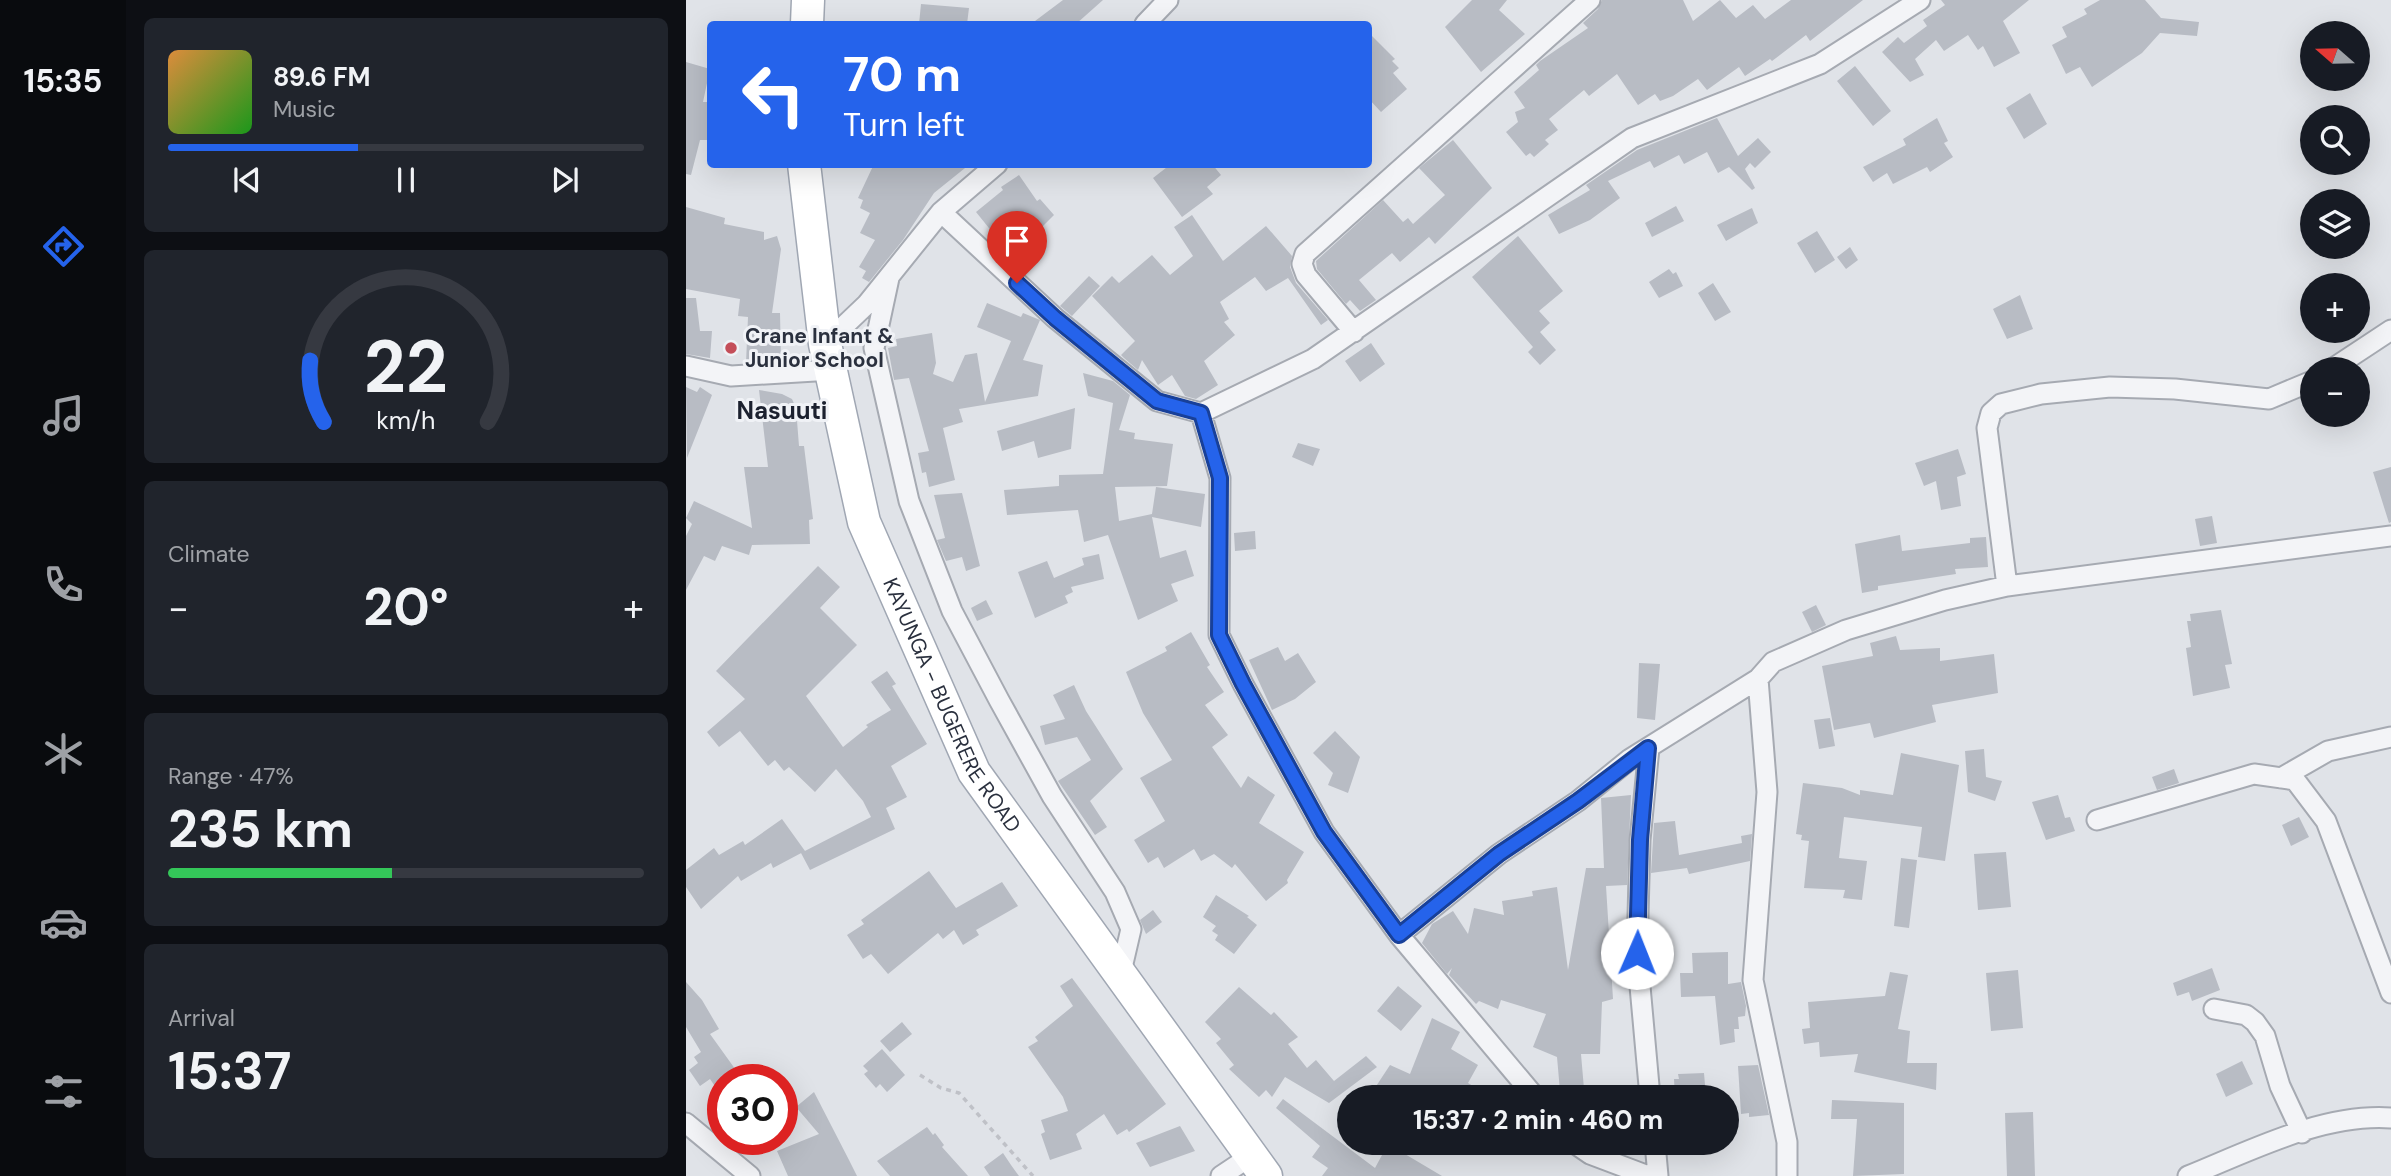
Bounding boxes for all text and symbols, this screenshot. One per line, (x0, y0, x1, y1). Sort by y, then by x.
north arrow (2300, 21, 2370, 91)
map controls (2300, 21, 2370, 427)
text: 70 m (843, 42, 961, 106)
icon: left (728, 49, 819, 140)
text: 15:35 (24, 60, 102, 102)
text: 89.6 FM (273, 60, 370, 94)
text: Music (273, 94, 336, 124)
text: Turn left (843, 104, 965, 146)
button: search (2300, 105, 2370, 175)
icon: previous (228, 161, 266, 199)
icon: pause (387, 161, 425, 199)
icon: next (546, 161, 584, 199)
button: layers (2300, 189, 2370, 259)
pin (987, 211, 1047, 283)
icon: directions (39, 222, 88, 271)
icon: arrive (998, 222, 1036, 260)
button: + (2300, 273, 2370, 343)
text: 22 (364, 321, 448, 416)
place label: Crane Infant & Junior School (745, 322, 894, 374)
marker: Crane Infant & Junior School (723, 340, 739, 356)
button: − (2300, 357, 2370, 427)
icon: music (39, 391, 88, 440)
district label: Nasuuti (737, 395, 827, 426)
text: km/h (376, 404, 436, 437)
text: Climate (168, 539, 250, 569)
icon: phone (39, 560, 88, 609)
text: 20° (363, 573, 449, 641)
street label: KAYUNGA - BUGERERE ROAD (876, 574, 1027, 838)
text: − (168, 583, 189, 633)
text: + (623, 583, 644, 633)
icon: climate (39, 729, 88, 778)
text: Range · 47% (168, 761, 294, 791)
text: 235 km (168, 795, 353, 863)
icon: car (39, 898, 88, 947)
position arrow (1600, 916, 1674, 990)
text: Arrival (168, 1003, 235, 1033)
text: 15:37 (168, 1037, 291, 1105)
speed limit sign: 30 (707, 1064, 798, 1155)
icon: filters (39, 1067, 88, 1116)
text: 15:37 · 2 min · 460 m (1413, 1103, 1663, 1137)

